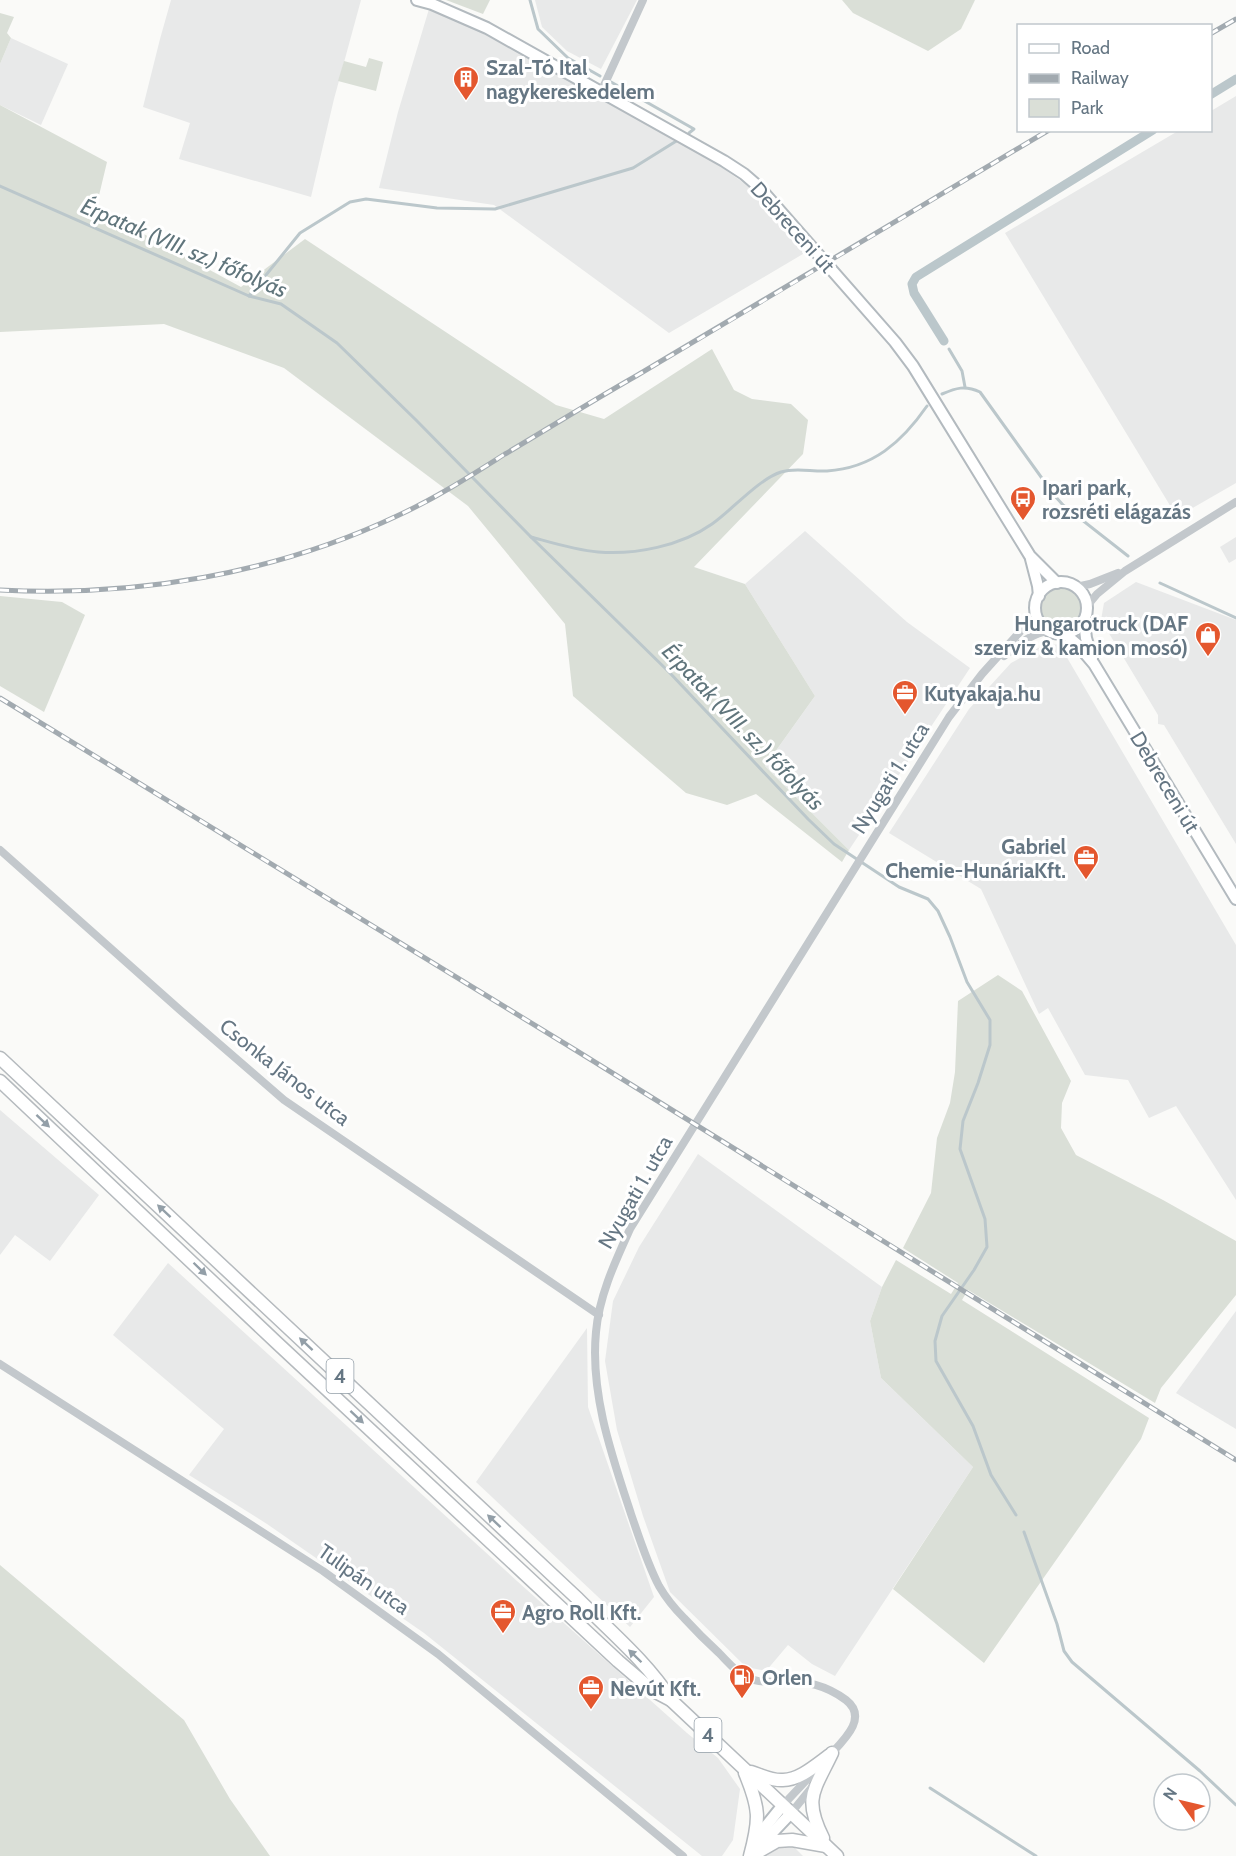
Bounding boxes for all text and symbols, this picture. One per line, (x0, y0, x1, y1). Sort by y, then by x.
legend (1017, 24, 1212, 132)
text: Road (1071, 37, 1110, 59)
place label: Szal-Tó Ital nagykereskedelem (486, 55, 655, 104)
building icon: Szal-Tó Ital nagykereskedelem (451, 64, 481, 102)
text: Railway (1071, 67, 1129, 89)
text: Park (1071, 97, 1104, 119)
street label: Debreceni út (746, 176, 840, 278)
water label: Érpatak (VIII. sz.) főfolyás (77, 192, 292, 304)
place label: Ipari park, rozsréti elágazás (1042, 475, 1191, 524)
bus stop icon: Ipari park, rozsréti elágazás (1008, 484, 1038, 522)
place label: Hungarotruck (DAF szerviz & kamion mosó) (974, 611, 1188, 660)
shop icon: Hungarotruck (DAF szerviz & kamion mosó) (1193, 620, 1223, 658)
water label: Érpatak (VIII. sz.) főfolyás (656, 638, 830, 816)
office icon: Kutyakaja.hu (890, 678, 920, 716)
place label: Kutyakaja.hu (924, 681, 1041, 706)
street label: Nyugati 1. utca (846, 718, 934, 838)
street label: Debreceni út (1125, 727, 1205, 837)
place label: Gabriel Chemie-HunáriaKft. (885, 834, 1066, 883)
office icon: Gabriel Chemie-HunáriaKft. (1071, 843, 1101, 881)
street label: Csonka János utca (215, 1013, 355, 1131)
one-way arrow (35, 1114, 50, 1128)
street label: Nyugati 1. utca (593, 1131, 677, 1253)
one-way arrow (156, 1204, 171, 1218)
one-way arrow (192, 1262, 206, 1276)
one-way arrow (299, 1338, 313, 1352)
road number: 4 (326, 1359, 354, 1393)
one-way arrow (350, 1410, 364, 1424)
one-way arrow (486, 1514, 501, 1528)
street label: Tulipán utca (314, 1538, 414, 1620)
office icon: Agro Roll Kft. (488, 1597, 518, 1635)
place label: Agro Roll Kft. (522, 1600, 641, 1625)
one-way arrow (629, 1649, 643, 1663)
fuel station icon: Orlen (727, 1662, 757, 1700)
place label: Orlen (762, 1665, 813, 1690)
office icon: Nevút Kft. (576, 1673, 606, 1711)
place label: Nevút Kft. (610, 1676, 701, 1701)
road number: 4 (694, 1718, 722, 1752)
north arrow (1152, 1772, 1212, 1832)
text: N (1159, 1784, 1181, 1804)

